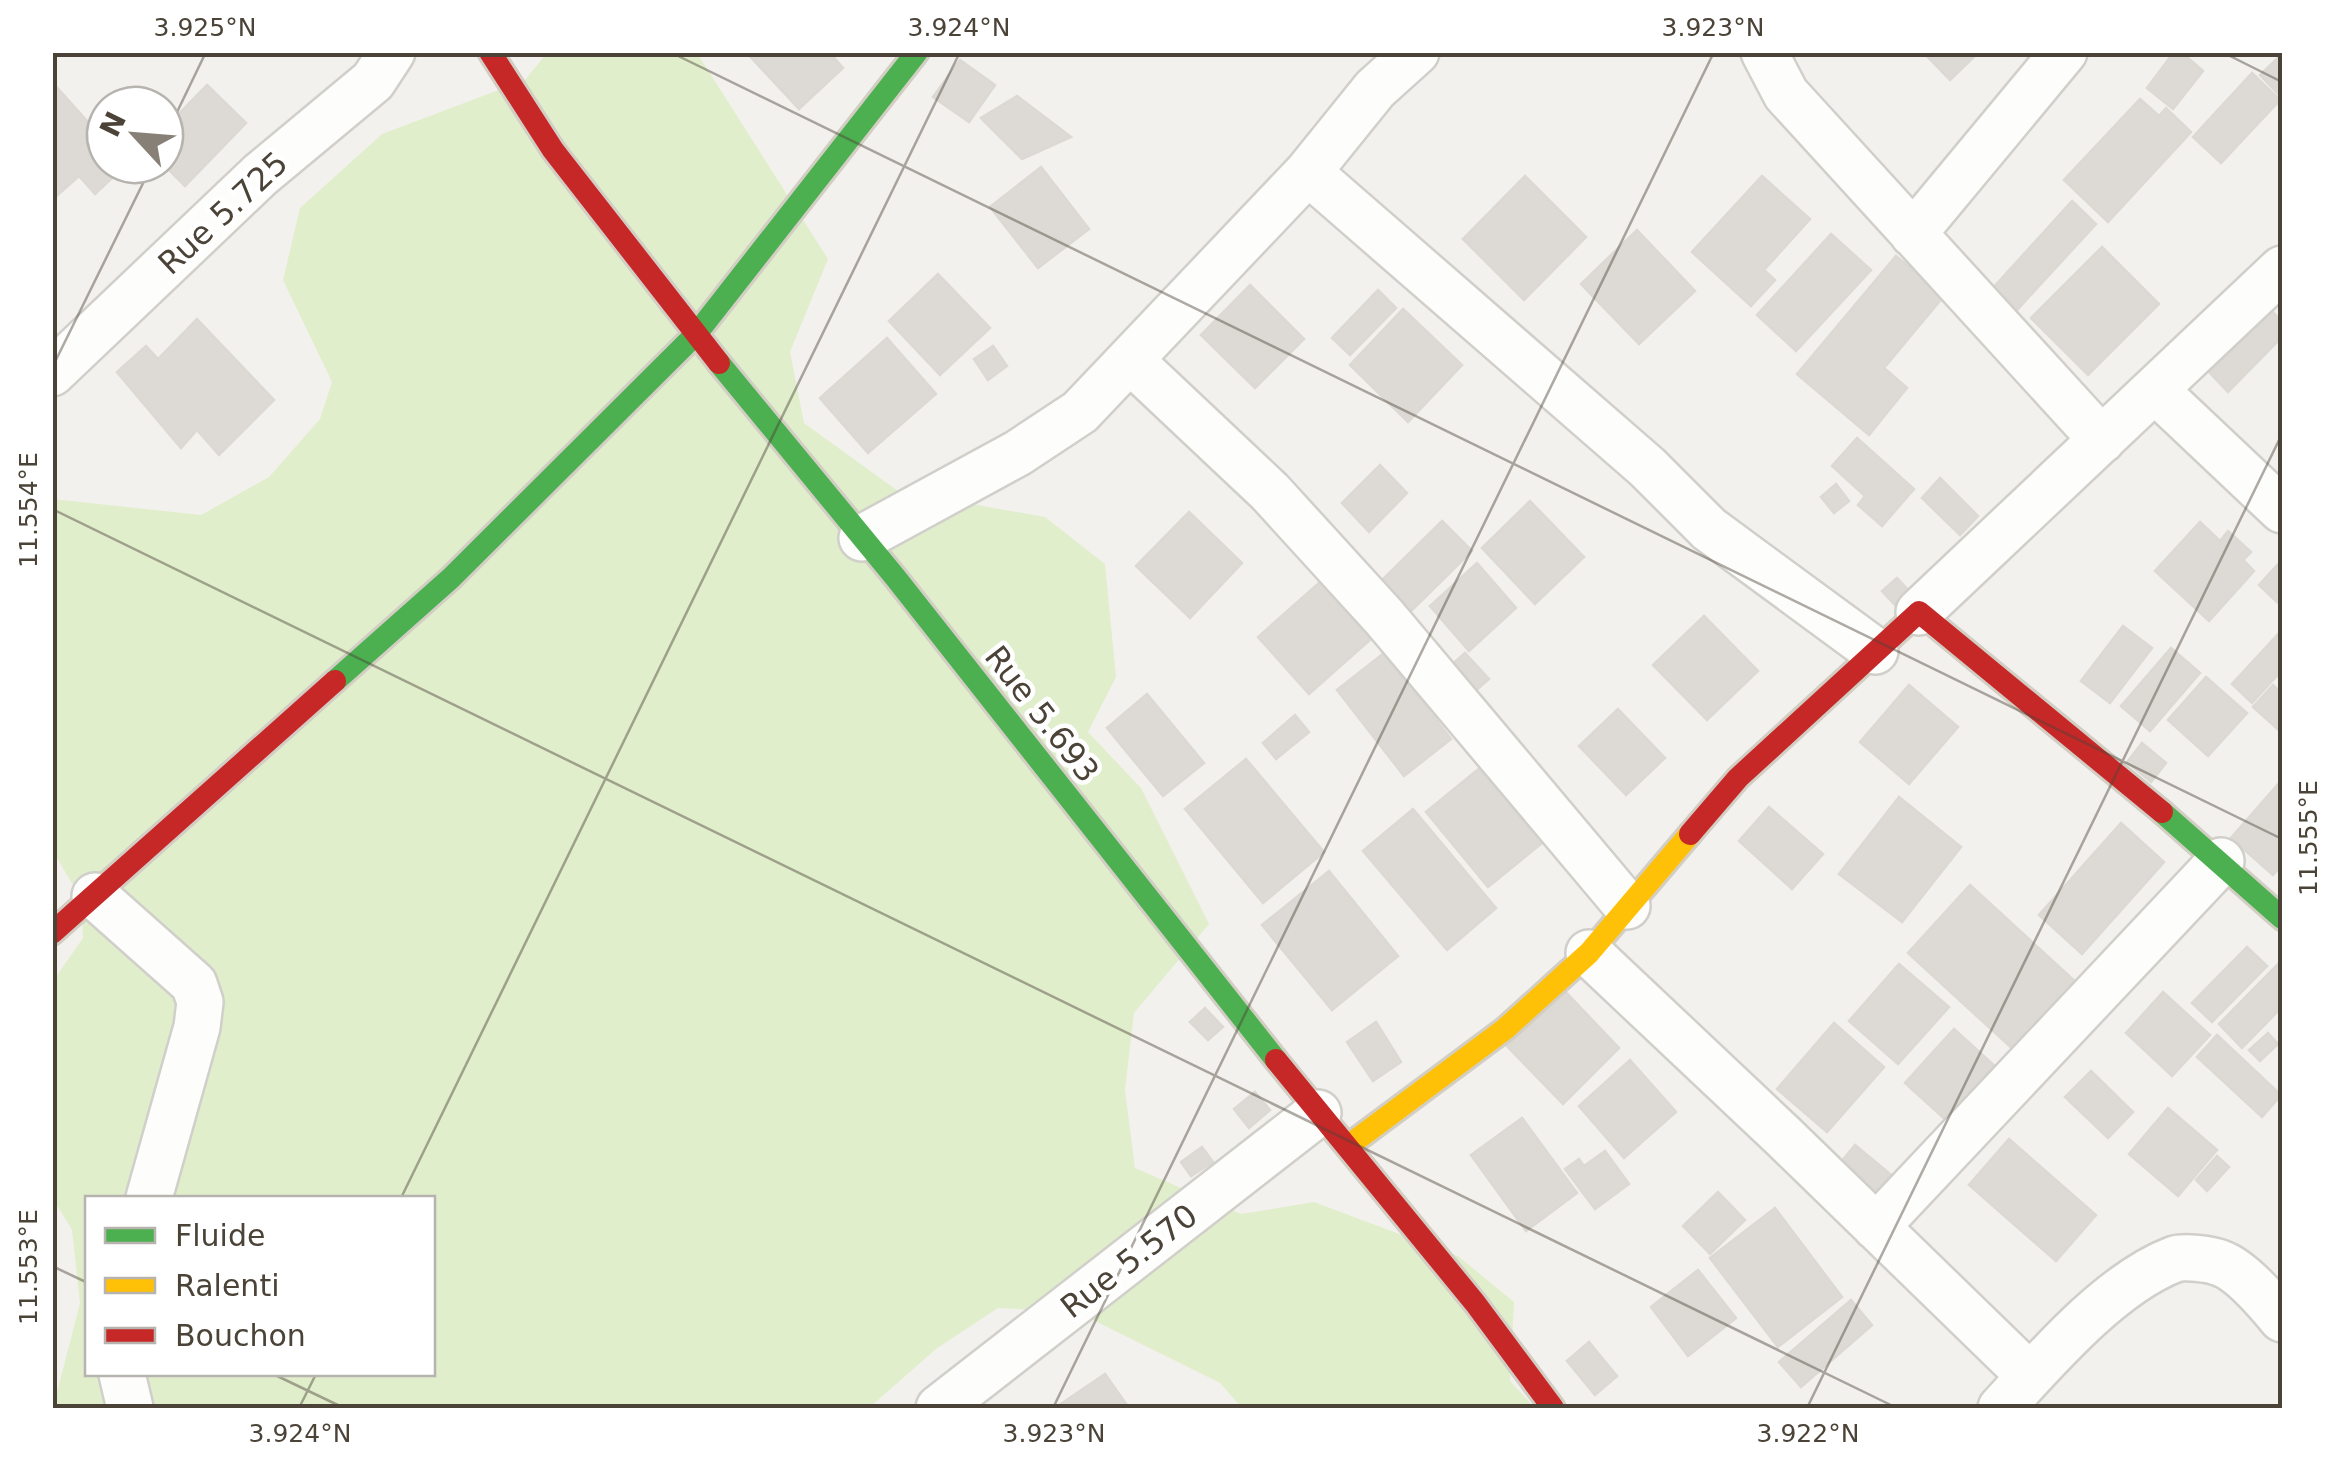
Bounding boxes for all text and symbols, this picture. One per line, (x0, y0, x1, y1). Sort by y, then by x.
text: 3.925°N (154, 13, 256, 42)
text: 3.924°N (908, 13, 1010, 42)
text: 3.923°N (1662, 13, 1764, 42)
north arrow (85, 85, 185, 185)
text: N (93, 106, 133, 142)
street label: Rue 5.725 (151, 144, 295, 282)
text: 11.554°E (14, 452, 43, 568)
street label: Rue 5.693 (977, 638, 1107, 790)
text: 11.555°E (2294, 780, 2323, 896)
legend (85, 1196, 435, 1376)
street label: Rue 5.570 (1053, 1196, 1205, 1326)
text: 11.553°E (14, 1209, 43, 1325)
text: Fluide (175, 1218, 265, 1253)
text: Ralenti (175, 1268, 279, 1303)
text: Bouchon (175, 1318, 306, 1353)
text: 3.924°N (249, 1419, 351, 1448)
text: 3.923°N (1003, 1419, 1105, 1448)
text: 3.922°N (1757, 1419, 1859, 1448)

